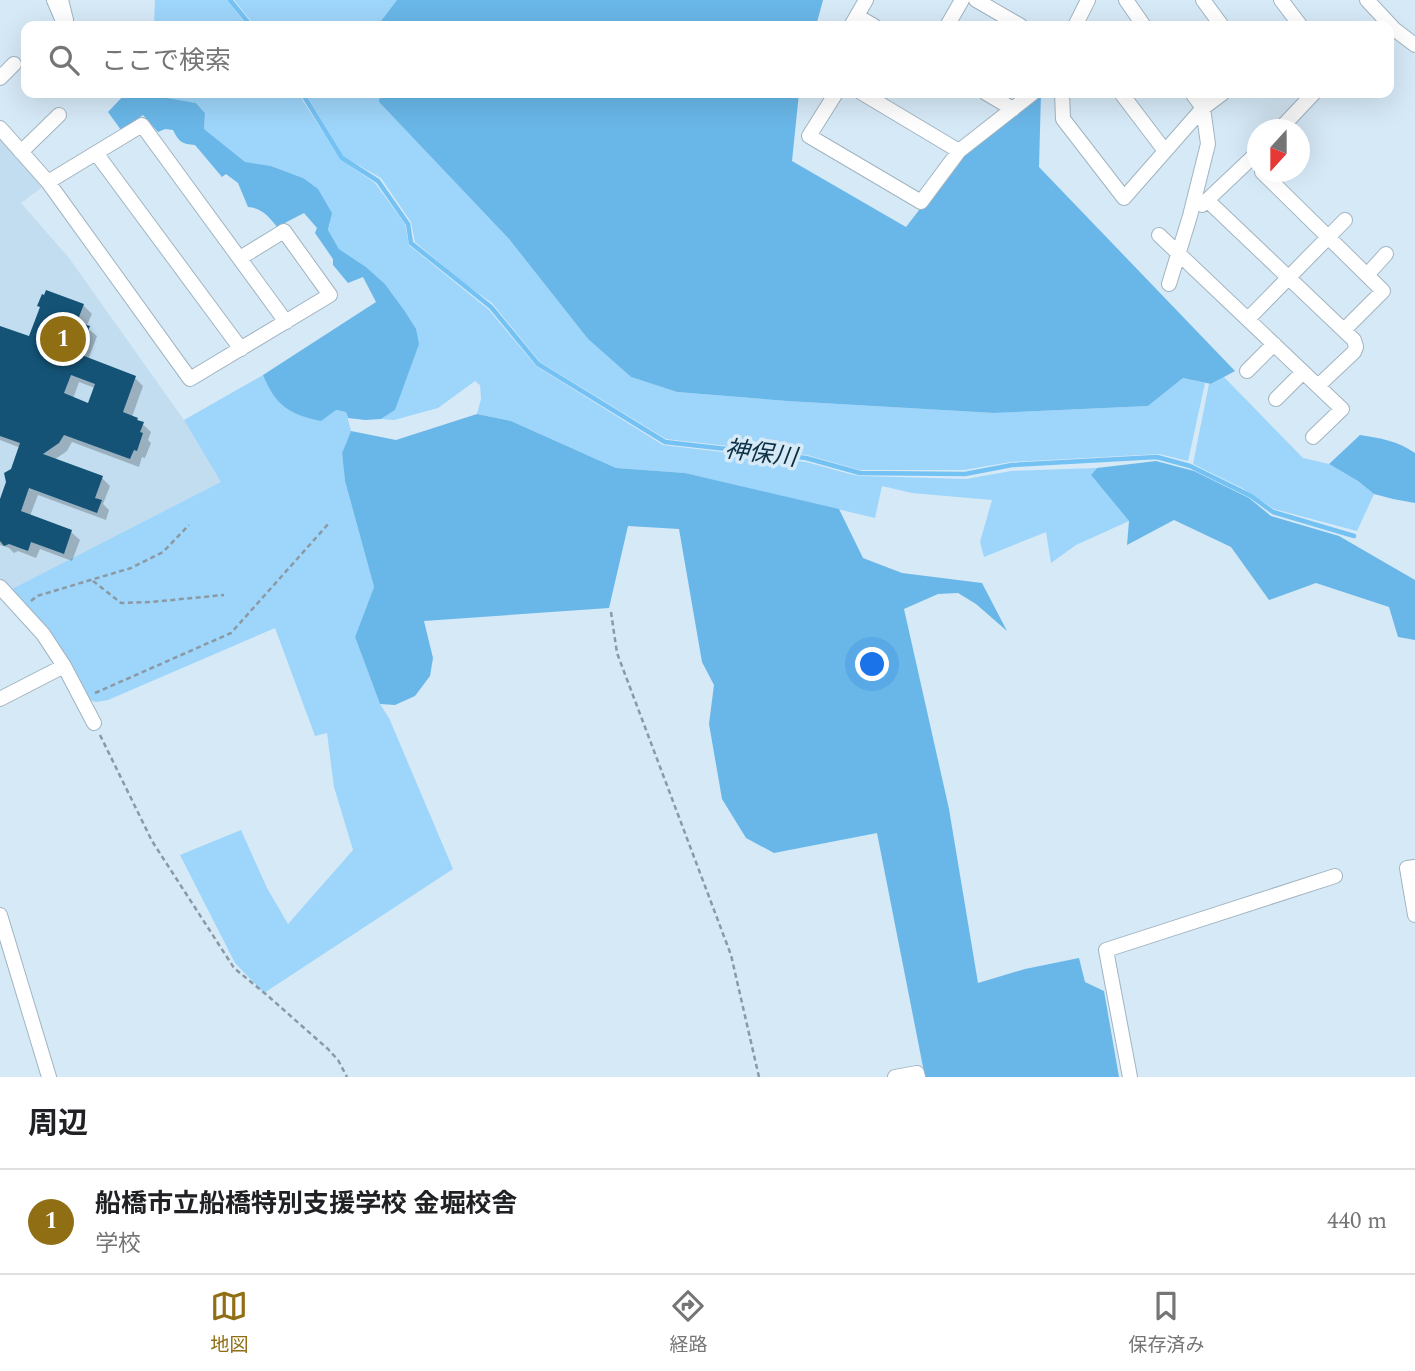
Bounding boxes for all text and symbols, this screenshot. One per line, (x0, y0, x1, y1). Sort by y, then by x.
search box (21, 21, 1394, 98)
icon: search (45, 41, 83, 79)
text: ここで検索 (101, 41, 231, 81)
north arrow (1247, 119, 1310, 182)
pin: 1 (40, 313, 86, 365)
water label: 神保川 (723, 432, 802, 477)
your location (855, 647, 889, 681)
text: 周辺 (28, 1101, 88, 1147)
text: 船橋市立船橋特別支援学校 金堀校舎 (95, 1184, 518, 1224)
text: 1 (45, 1204, 57, 1239)
text: 440 m (1327, 1204, 1387, 1239)
text: 学校 (95, 1227, 141, 1262)
tab: 地図 (210, 1287, 249, 1360)
tab: 経路 (669, 1287, 708, 1360)
tab: 保存済み (1128, 1287, 1205, 1360)

